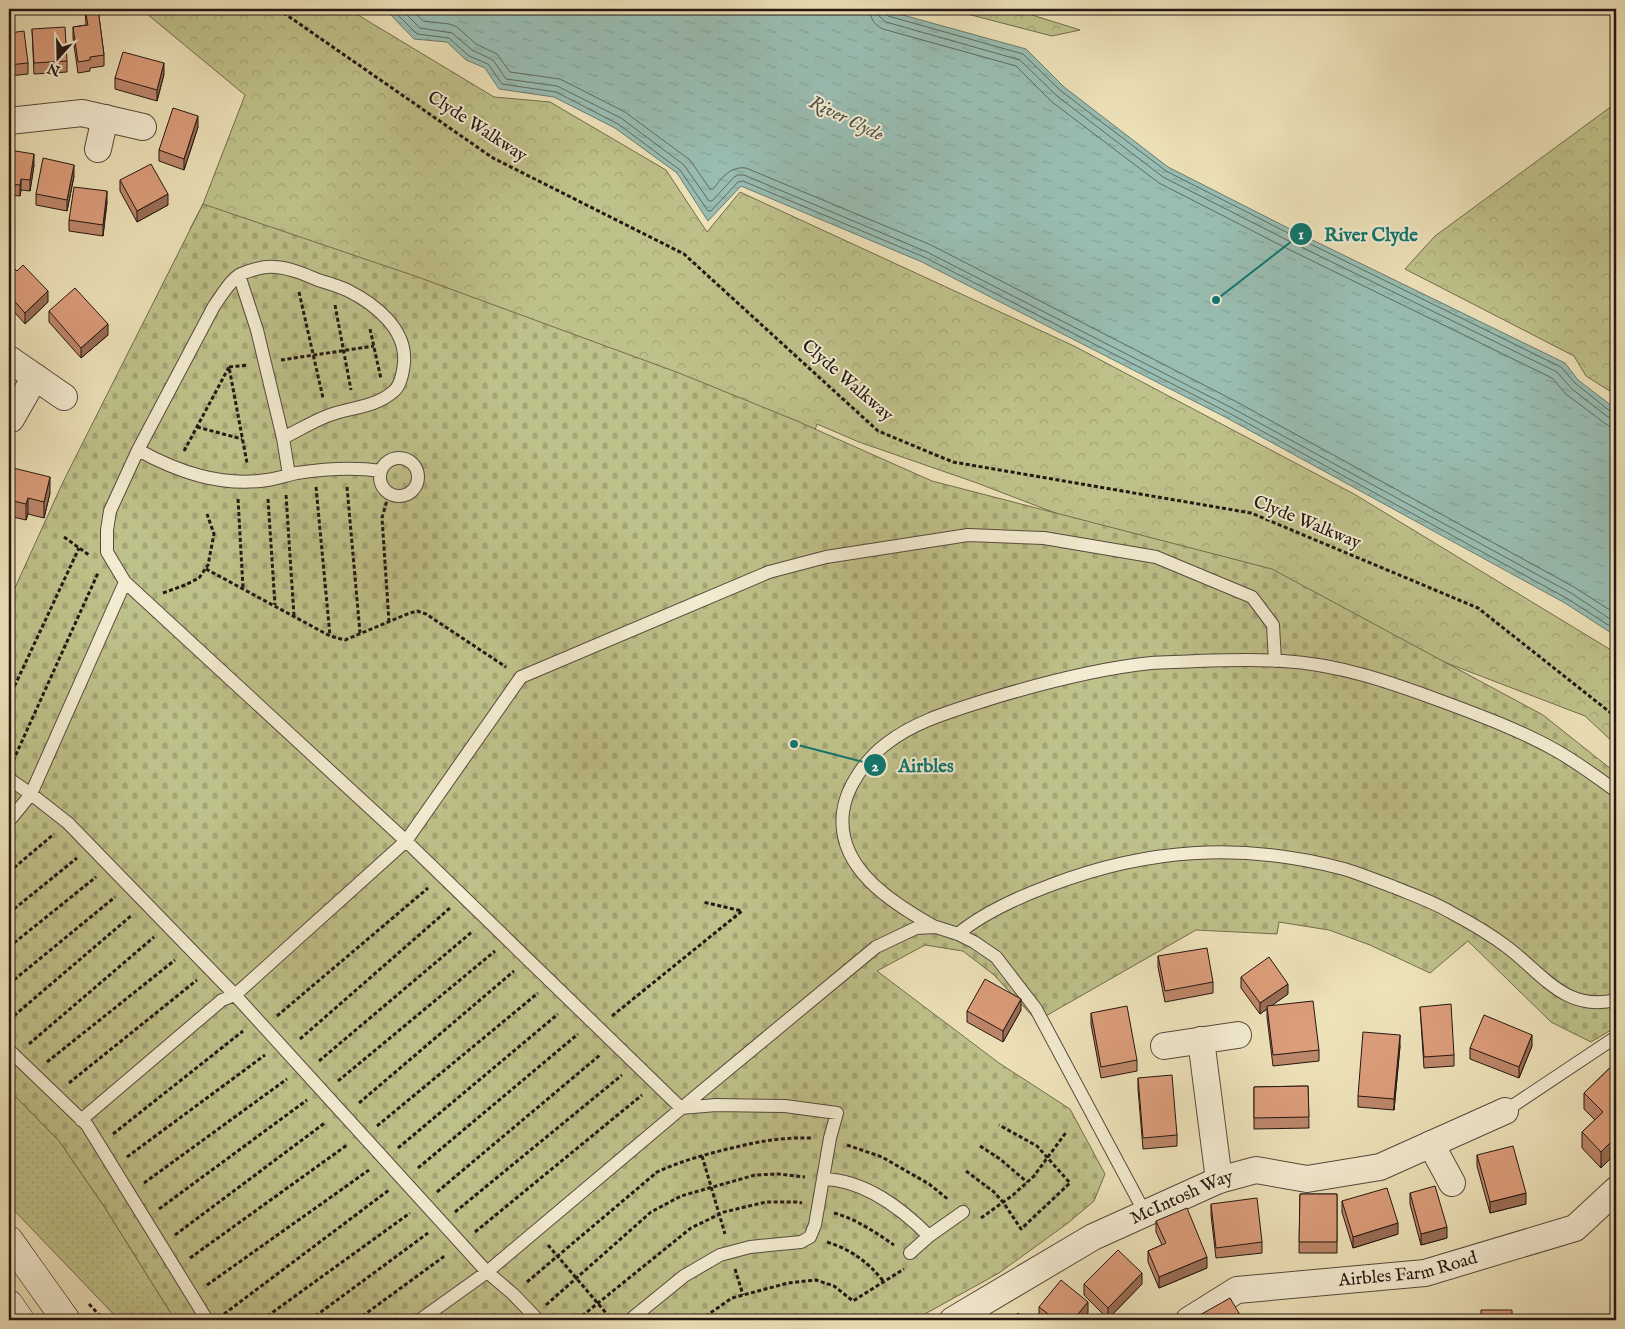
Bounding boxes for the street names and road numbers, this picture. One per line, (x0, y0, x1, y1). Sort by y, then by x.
street label: Clyde Walkway (423, 86, 531, 168)
street label: Clyde Walkway (796, 335, 898, 427)
street label: Clyde Walkway (1250, 491, 1364, 555)
street label: McIntosh Way (1127, 1165, 1236, 1230)
street label: Airbles Farm Road (1337, 1246, 1480, 1292)

